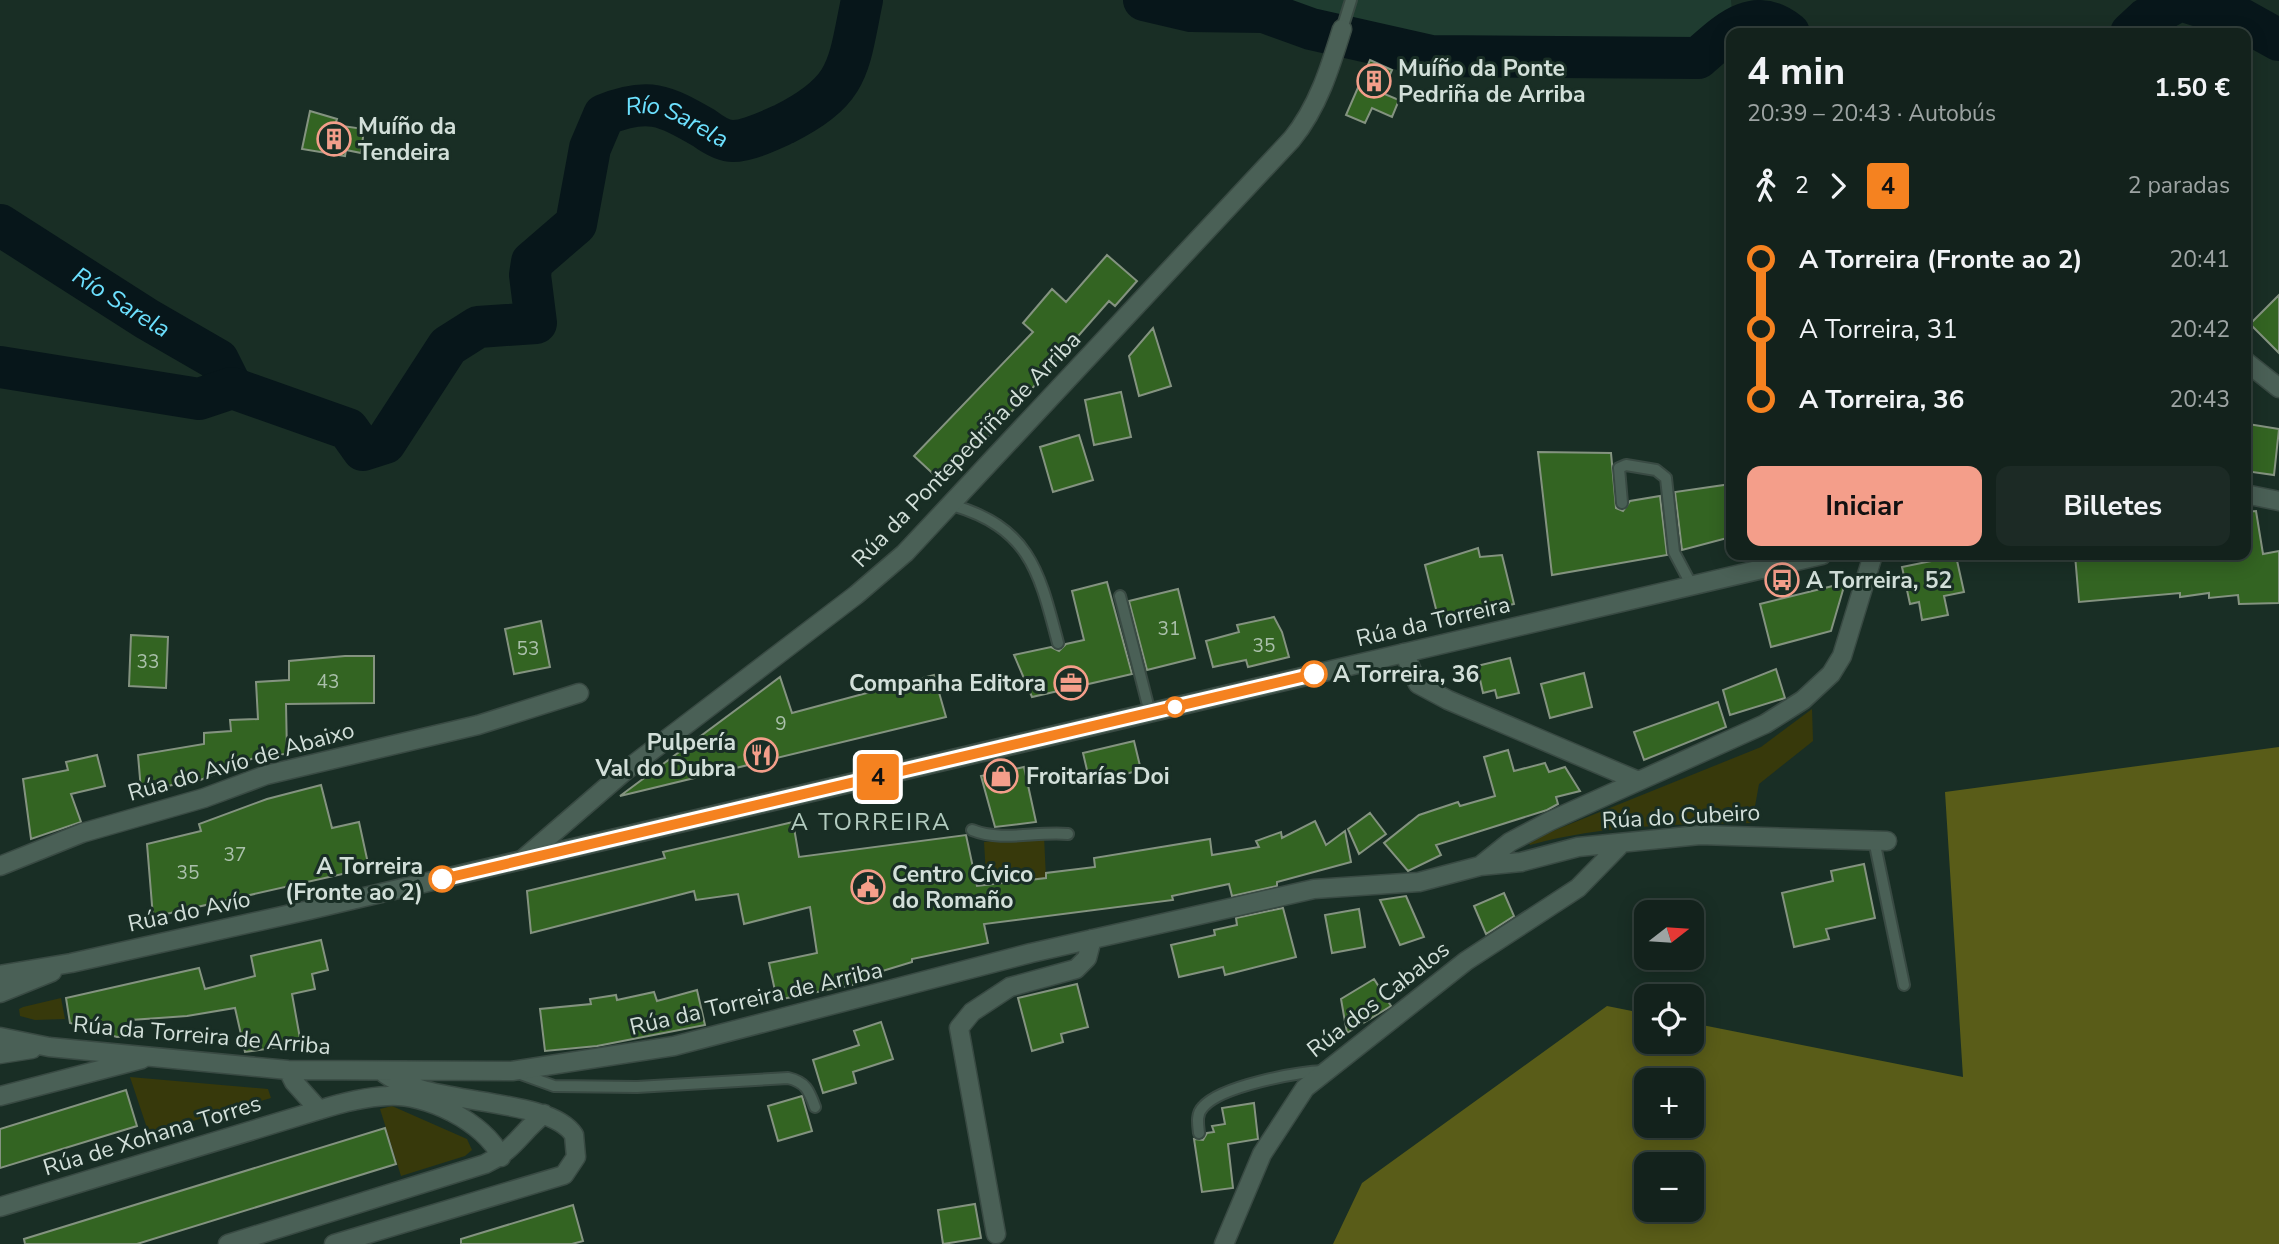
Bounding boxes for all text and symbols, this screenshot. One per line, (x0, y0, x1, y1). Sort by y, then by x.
text: 4 min (1747, 46, 1845, 97)
place label: Muíño da Ponte Pedriña de Arriba (1398, 53, 1586, 110)
building icon: Muíño da Ponte Pedriña de Arriba (1355, 62, 1393, 100)
text: 1.50 € (2154, 70, 2230, 105)
water label: Río Sarela (623, 89, 733, 155)
text: 20:39 – 20:43 · Autobús (1747, 98, 1996, 129)
place label: Muíño da Tendeira (358, 111, 456, 168)
building icon: Muíño da Tendeira (315, 120, 353, 158)
icon: walk (1747, 167, 1785, 205)
icon: forward (1819, 167, 1857, 205)
text: 2 (1795, 170, 1809, 201)
text: 4 (1881, 170, 1895, 202)
text: 2 paradas (2128, 170, 2230, 201)
text: A Torreira (Fronte ao 2) (1799, 242, 2083, 277)
text: 20:41 (2170, 244, 2230, 275)
water label: Río Sarela (66, 260, 176, 345)
text: A Torreira, 31 (1799, 312, 1958, 347)
text: 20:42 (2170, 314, 2230, 345)
street label: Rúa da Pontepedriña de Arriba (845, 324, 1088, 574)
text: A Torreira, 36 (1799, 382, 1964, 417)
text: 20:43 (2170, 384, 2230, 415)
button: Iniciar (1747, 466, 1982, 546)
button: Billetes (1996, 466, 2230, 546)
bus stop icon: A Torreira, 52 (1763, 561, 1801, 599)
place label: A Torreira, 52 (1806, 565, 1952, 596)
street label: Rúa da Torreira (1353, 589, 1513, 654)
house number: 31 (1158, 616, 1180, 642)
house number: 35 (1253, 633, 1275, 659)
house number: 53 (517, 636, 539, 662)
house number: 33 (137, 649, 159, 675)
place label: A Torreira, 36 (1333, 659, 1479, 690)
marker: A Torreira, 36 (1301, 661, 1327, 687)
office icon: Companha Editora (1052, 664, 1090, 702)
place label: Companha Editora (849, 668, 1046, 699)
house number: 43 (317, 669, 339, 695)
unlabelled marker (1165, 697, 1185, 717)
house number: 9 (775, 711, 787, 737)
street label: Rúa do Avío de Abaixo (124, 714, 358, 809)
place label: Pulpería Val do Dubra (594, 727, 736, 784)
restaurant icon: Pulpería Val do Dubra (742, 736, 780, 774)
line badge: 4 (855, 754, 901, 800)
shop icon: Froitarías Doi (982, 757, 1020, 795)
text: 4 (871, 761, 885, 793)
place label: Froitarías Doi (1026, 761, 1170, 792)
street label: Rúa do Cubeiro (1601, 797, 1761, 836)
district label: A TORREIRA (791, 806, 952, 838)
house number: 37 (224, 842, 246, 868)
place label: A Torreira (Fronte ao 2) (285, 851, 423, 908)
place label: Centro Cívico do Romaño (892, 859, 1033, 916)
house number: 35 (177, 860, 199, 886)
marker: A Torreira (Fronte ao 2) (429, 866, 455, 892)
public building icon: Centro Cívico do Romaño (849, 868, 887, 906)
street label: Rúa do Avío (125, 883, 253, 940)
north arrow (1634, 900, 1704, 970)
map controls (1634, 900, 1704, 1222)
street label: Rúa dos Cabalos (1301, 934, 1456, 1065)
street label: Rúa da Torreira de Arriba (627, 954, 886, 1043)
button: locate (1634, 984, 1704, 1054)
street label: Rúa da Torreira de Arriba (72, 1009, 332, 1062)
button: + (1634, 1068, 1704, 1138)
street label: Rúa de Xohana Torres (39, 1088, 265, 1183)
button: − (1634, 1152, 1704, 1222)

